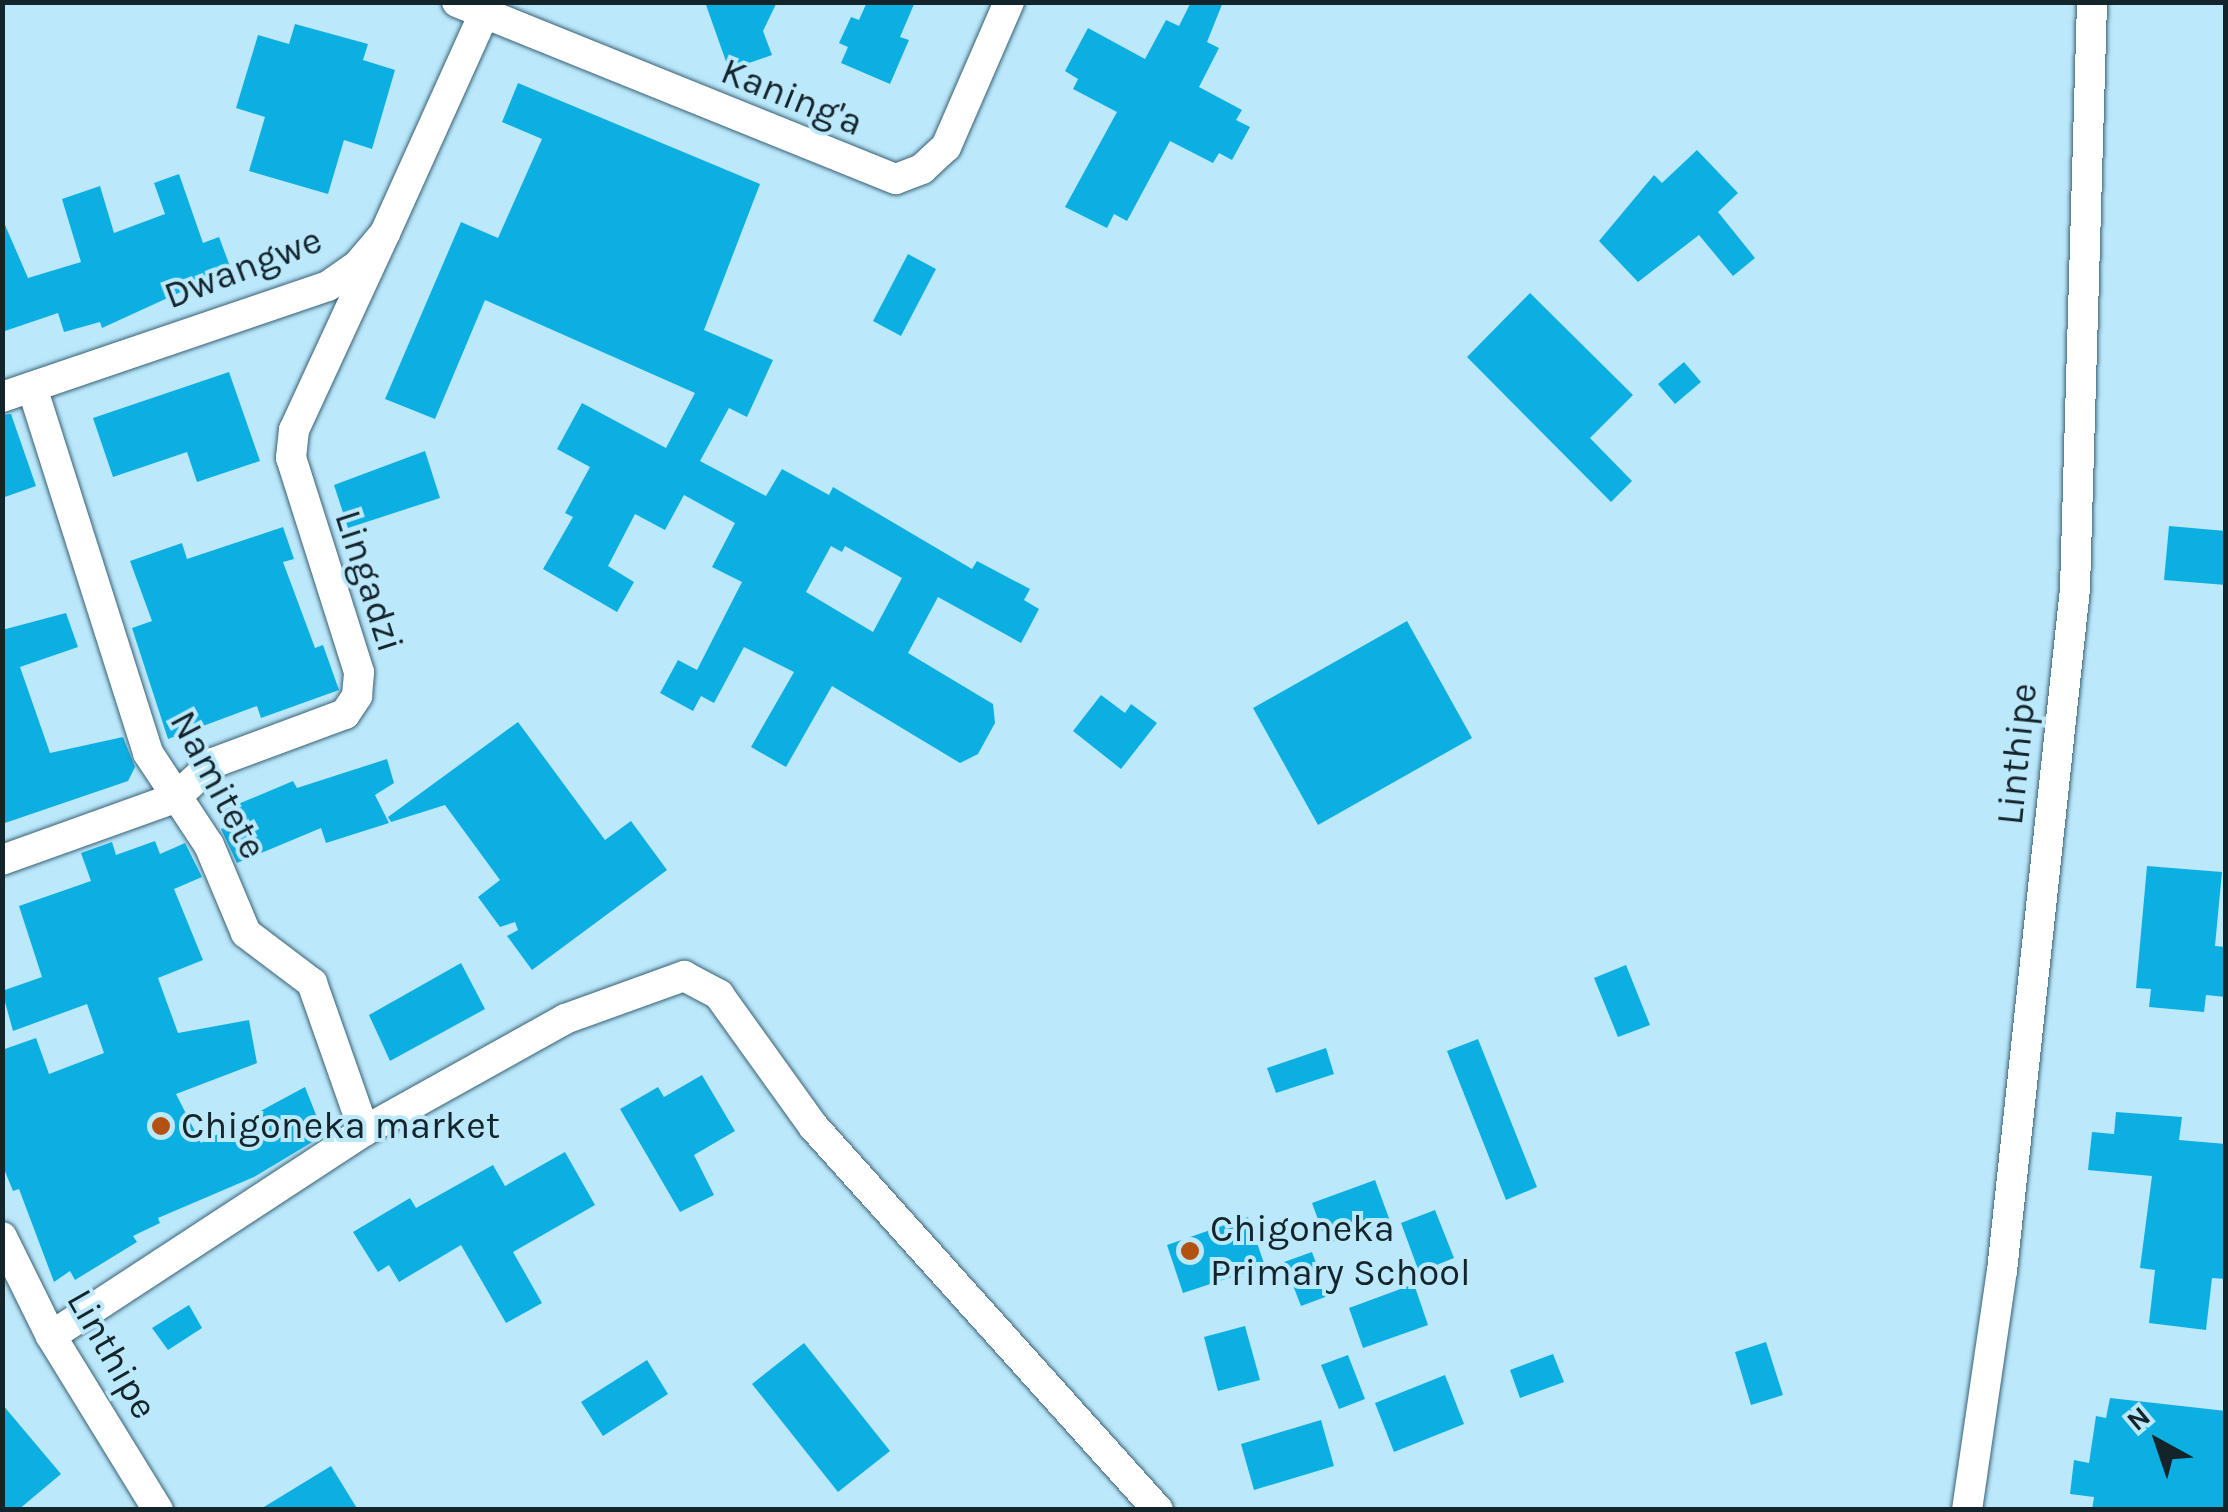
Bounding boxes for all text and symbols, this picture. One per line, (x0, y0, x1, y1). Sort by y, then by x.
street label: Kaning'a (715, 48, 869, 146)
street label: Dwangwe (158, 217, 328, 319)
street label: Lingadzi (325, 504, 413, 658)
street label: Linthipe (1987, 681, 2047, 827)
street label: Namitete (160, 703, 276, 867)
place label: Chigoneka market (181, 1103, 500, 1149)
marker: Chigoneka market (150, 1115, 172, 1137)
place label: Chigoneka Primary School (1210, 1206, 1471, 1296)
marker: Chigoneka Primary School (1179, 1240, 1201, 1262)
street label: Linthipe (57, 1281, 167, 1427)
north arrow (2108, 1392, 2208, 1492)
text: N (2120, 1400, 2157, 1438)

